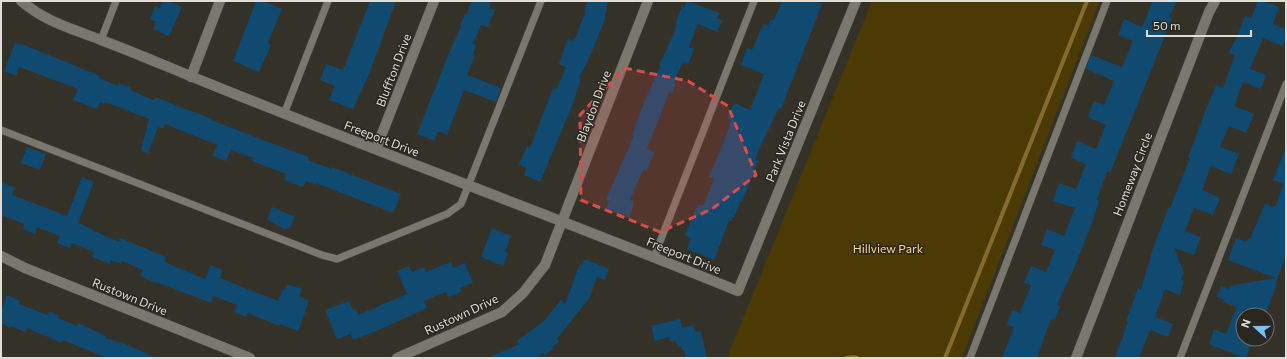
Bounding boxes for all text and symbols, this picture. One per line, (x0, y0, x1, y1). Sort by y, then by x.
scale bar (1147, 12, 1251, 38)
text: 50 m (1153, 18, 1181, 32)
street label: Bluffton Drive (373, 32, 413, 108)
street label: Blaydon Drive (573, 68, 613, 144)
street label: Park Vista Drive (762, 98, 808, 184)
street label: Freeport Drive (343, 117, 421, 159)
street label: Homeway Circle (1110, 130, 1154, 218)
street label: Freeport Drive (645, 234, 723, 276)
park label: Hillview Park (853, 241, 924, 255)
street label: Rustown Drive (90, 275, 170, 317)
street label: Rustown Drive (422, 291, 500, 337)
north arrow (1235, 307, 1275, 347)
text: N (1238, 317, 1253, 329)

